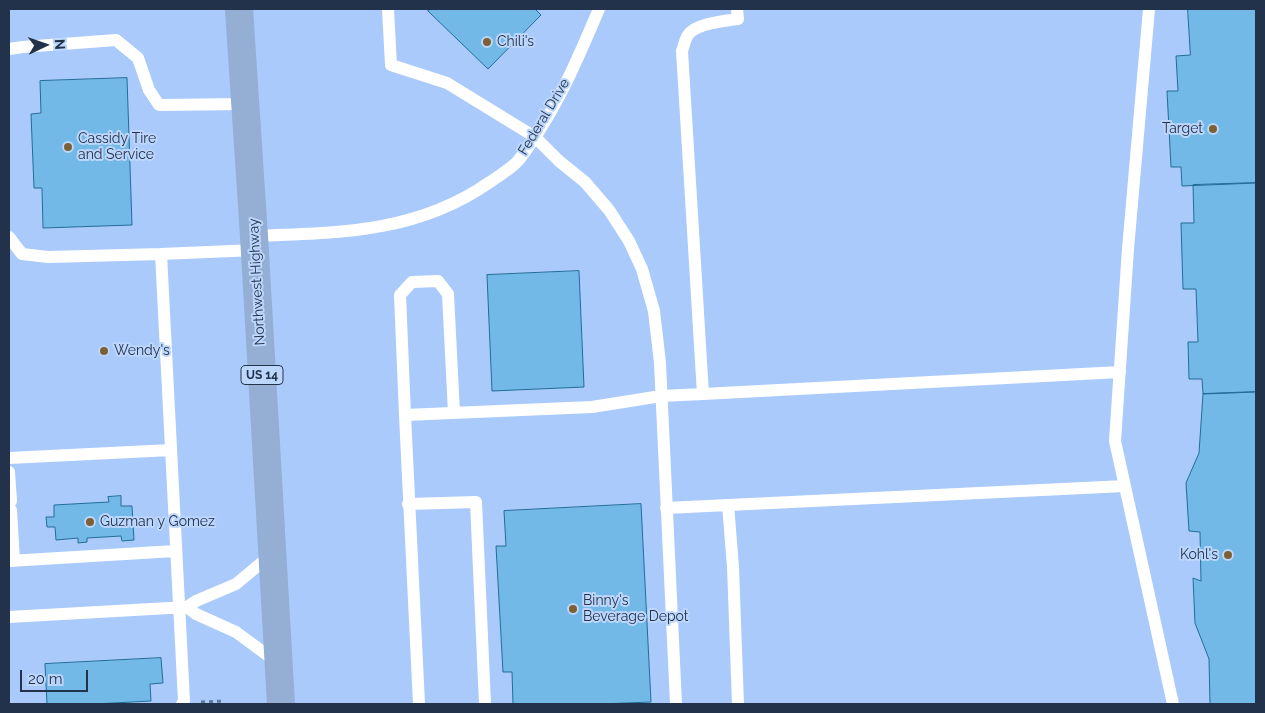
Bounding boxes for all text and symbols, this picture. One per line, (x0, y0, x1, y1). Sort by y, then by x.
north arrow (20, 20, 70, 70)
place label: Chili's (497, 34, 534, 50)
marker: Chili's (481, 36, 493, 48)
text: N (52, 38, 68, 50)
street label: Federal Drive (515, 76, 573, 158)
place label: Target (1162, 121, 1203, 137)
marker: Target (1207, 123, 1219, 135)
place label: Cassidy Tire and Service (78, 131, 156, 164)
marker: Cassidy Tire and Service (62, 141, 74, 153)
street label: Northwest Highway (245, 218, 269, 346)
place label: Wendy's (114, 343, 170, 359)
marker: Wendy's (98, 345, 110, 357)
road number: US 14 (241, 366, 283, 384)
place label: Guzman y Gomez (100, 514, 215, 530)
marker: Guzman y Gomez (84, 516, 96, 528)
place label: Kohl's (1180, 547, 1218, 563)
marker: Kohl's (1222, 549, 1234, 561)
place label: Binny's Beverage Depot (583, 593, 689, 626)
marker: Binny's Beverage Depot (567, 603, 579, 615)
scale bar (22, 660, 90, 692)
text: 20 m (28, 670, 63, 688)

